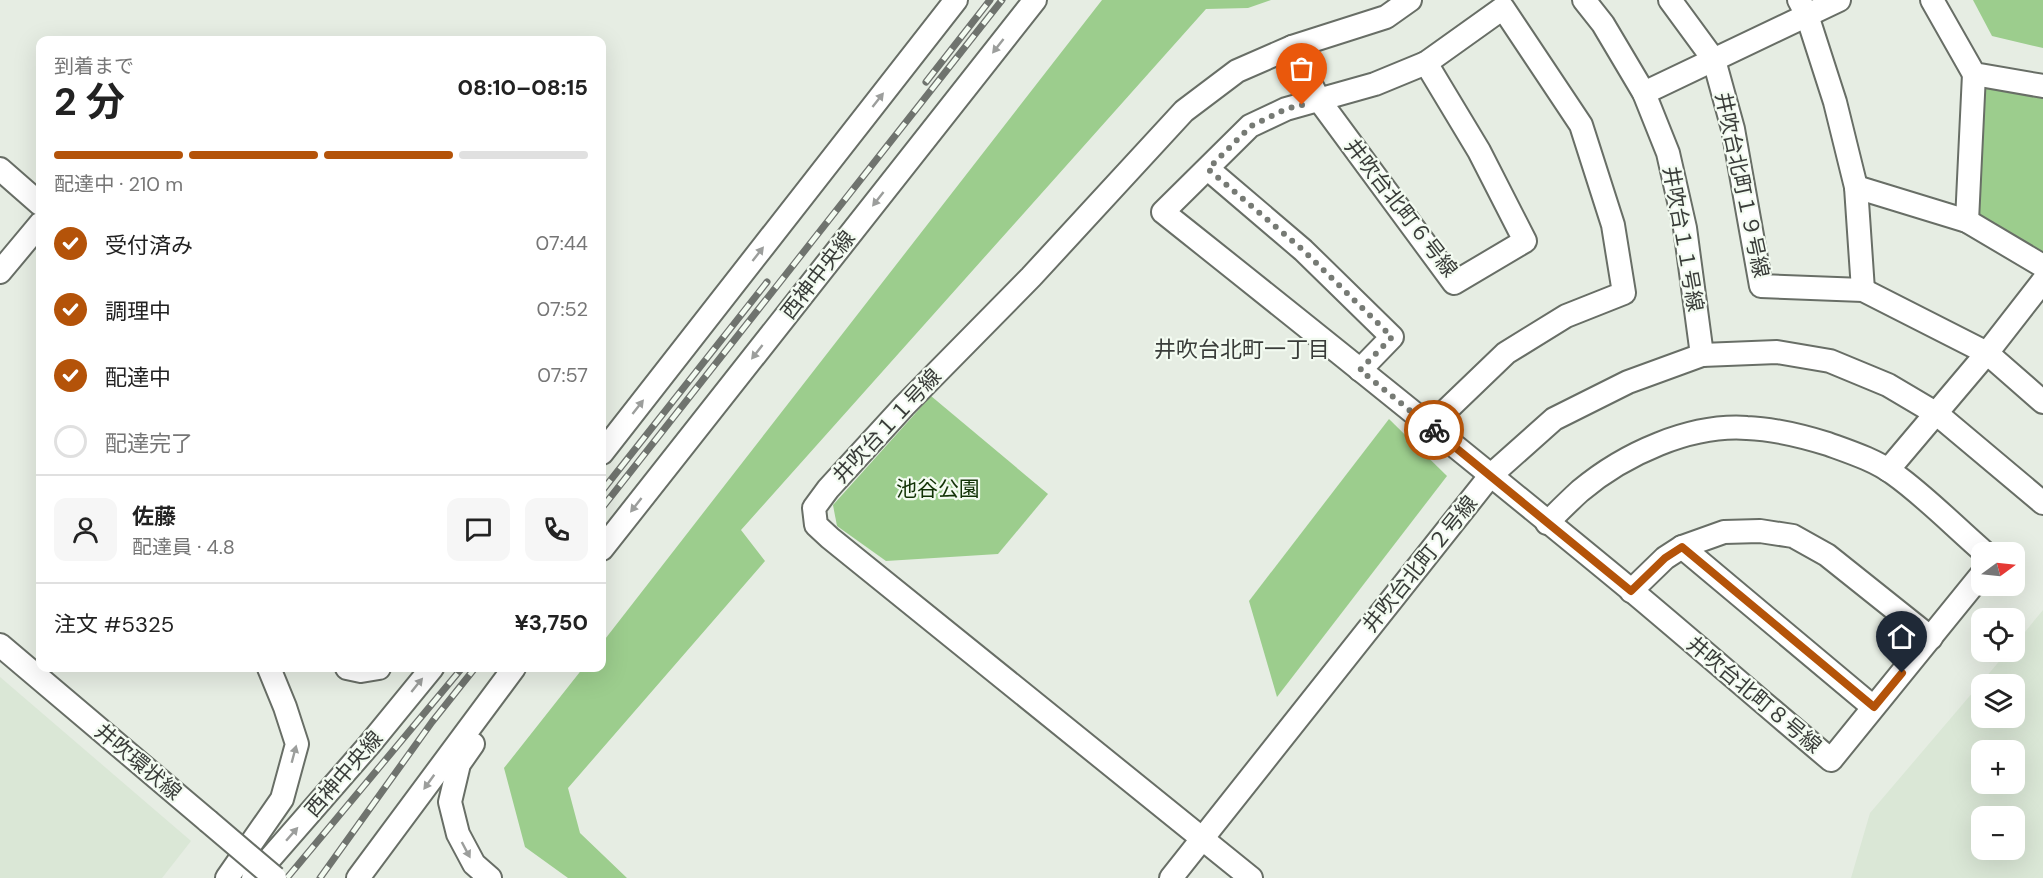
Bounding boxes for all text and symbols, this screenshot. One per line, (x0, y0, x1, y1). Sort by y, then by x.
one-way arrow (992, 38, 1005, 54)
pin (1276, 43, 1327, 105)
icon: bag (1285, 52, 1318, 85)
text: 到着まで (54, 53, 134, 79)
text: 08:10–08:15 (457, 73, 588, 102)
text: 2 分 (54, 76, 125, 127)
street label: 井吹台北町１９号線 (1709, 90, 1775, 280)
one-way arrow (871, 92, 884, 108)
street label: 井吹台北町６号線 (1338, 133, 1464, 283)
street label: 井吹台１１号線 (1656, 164, 1710, 314)
text: 配達中 · 210 m (54, 171, 183, 197)
one-way arrow (871, 191, 884, 207)
street label: 西神中央線 (775, 225, 861, 325)
icon: check (54, 227, 87, 260)
text: 07:44 (536, 230, 588, 256)
text: 受付済み (105, 231, 193, 260)
one-way arrow (751, 246, 763, 261)
icon: check (54, 293, 87, 326)
text: 07:52 (537, 296, 588, 322)
text: 調理中 (105, 297, 171, 326)
district label: 井吹台北町一丁目 (1154, 335, 1330, 364)
one-way arrow (750, 344, 763, 360)
icon: check (54, 359, 87, 392)
text: 07:57 (537, 362, 588, 388)
text: 配達中 (105, 363, 171, 392)
street label: 井吹台１１号線 (827, 363, 947, 489)
one-way arrow (631, 400, 643, 415)
courier (1404, 400, 1464, 460)
icon: bike (1418, 414, 1451, 447)
text: 配達完了 (105, 429, 193, 458)
park label: 池谷公園 (896, 475, 980, 503)
street label: 井吹台北町２号線 (1356, 490, 1484, 638)
button: person (54, 498, 117, 561)
button: chat (447, 498, 510, 561)
button: phone (525, 498, 588, 561)
one-way arrow (630, 498, 643, 513)
text: 佐藤 (132, 502, 176, 531)
text: 配達員 · 4.8 (132, 534, 235, 560)
north arrow (1971, 542, 2025, 596)
map controls (1971, 542, 2025, 860)
text: ¥3,750 (515, 608, 588, 637)
button: locate (1971, 608, 2025, 662)
text: 注文 #5325 (54, 610, 174, 639)
pin (1876, 611, 1927, 673)
icon: home (1885, 620, 1918, 653)
street label: 井吹台北町８号線 (1681, 630, 1827, 760)
button: layers (1971, 674, 2025, 728)
one-way arrow (411, 677, 424, 693)
street label: 井吹環状線 (89, 718, 187, 806)
street label: 西神中央線 (299, 725, 389, 823)
button: + (1971, 740, 2025, 794)
one-way arrow (290, 745, 299, 763)
one-way arrow (423, 774, 435, 790)
button: − (1971, 806, 2025, 860)
one-way arrow (285, 827, 298, 842)
one-way arrow (461, 842, 471, 859)

